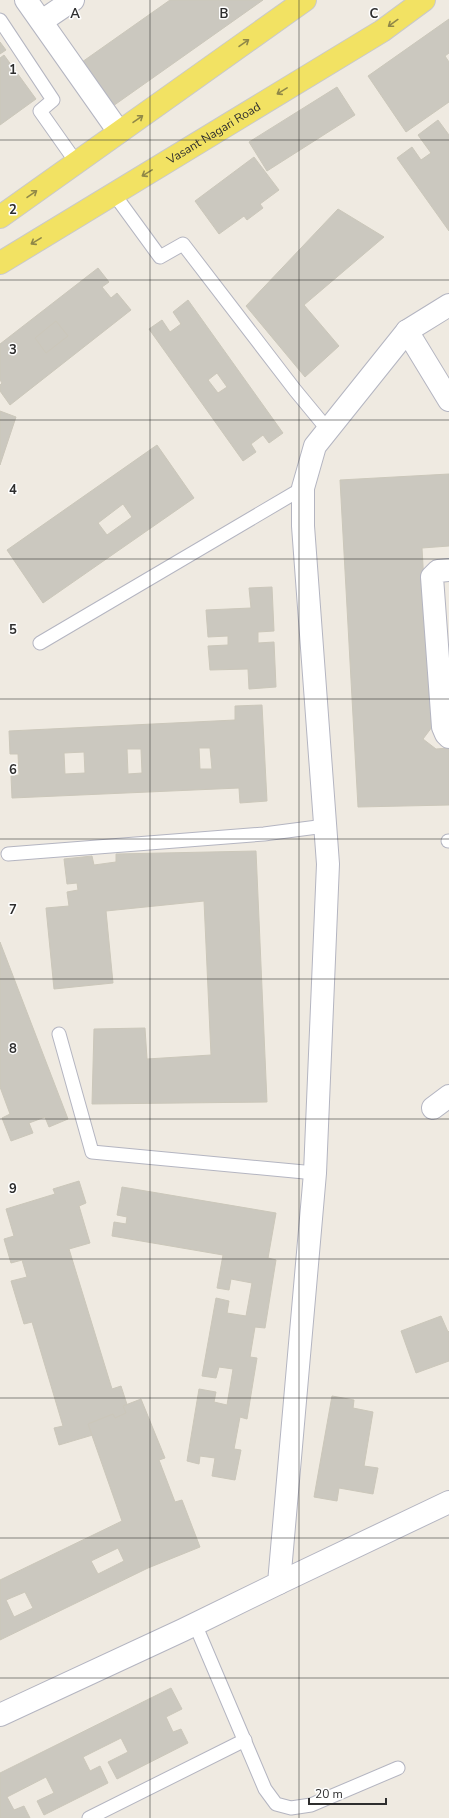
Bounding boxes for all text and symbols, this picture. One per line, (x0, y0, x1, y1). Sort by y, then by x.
text: A (70, 5, 80, 23)
text: B (220, 5, 229, 23)
text: C (370, 5, 379, 23)
one-way arrow (388, 19, 399, 27)
one-way arrow (238, 39, 249, 48)
text: 1 (9, 61, 17, 79)
one-way arrow (276, 88, 288, 96)
street label: Vasant Nagari Road (163, 99, 264, 168)
one-way arrow (132, 115, 143, 123)
one-way arrow (141, 170, 153, 178)
one-way arrow (26, 190, 37, 198)
text: 2 (9, 201, 17, 219)
one-way arrow (30, 237, 42, 245)
text: 3 (9, 341, 17, 359)
text: 4 (9, 481, 17, 499)
text: 5 (9, 621, 17, 639)
text: 6 (9, 761, 17, 779)
text: 7 (9, 901, 17, 919)
text: 8 (9, 1040, 17, 1058)
text: 9 (9, 1180, 17, 1198)
scale bar (309, 1780, 386, 1806)
text: 20 m (315, 1786, 343, 1802)

